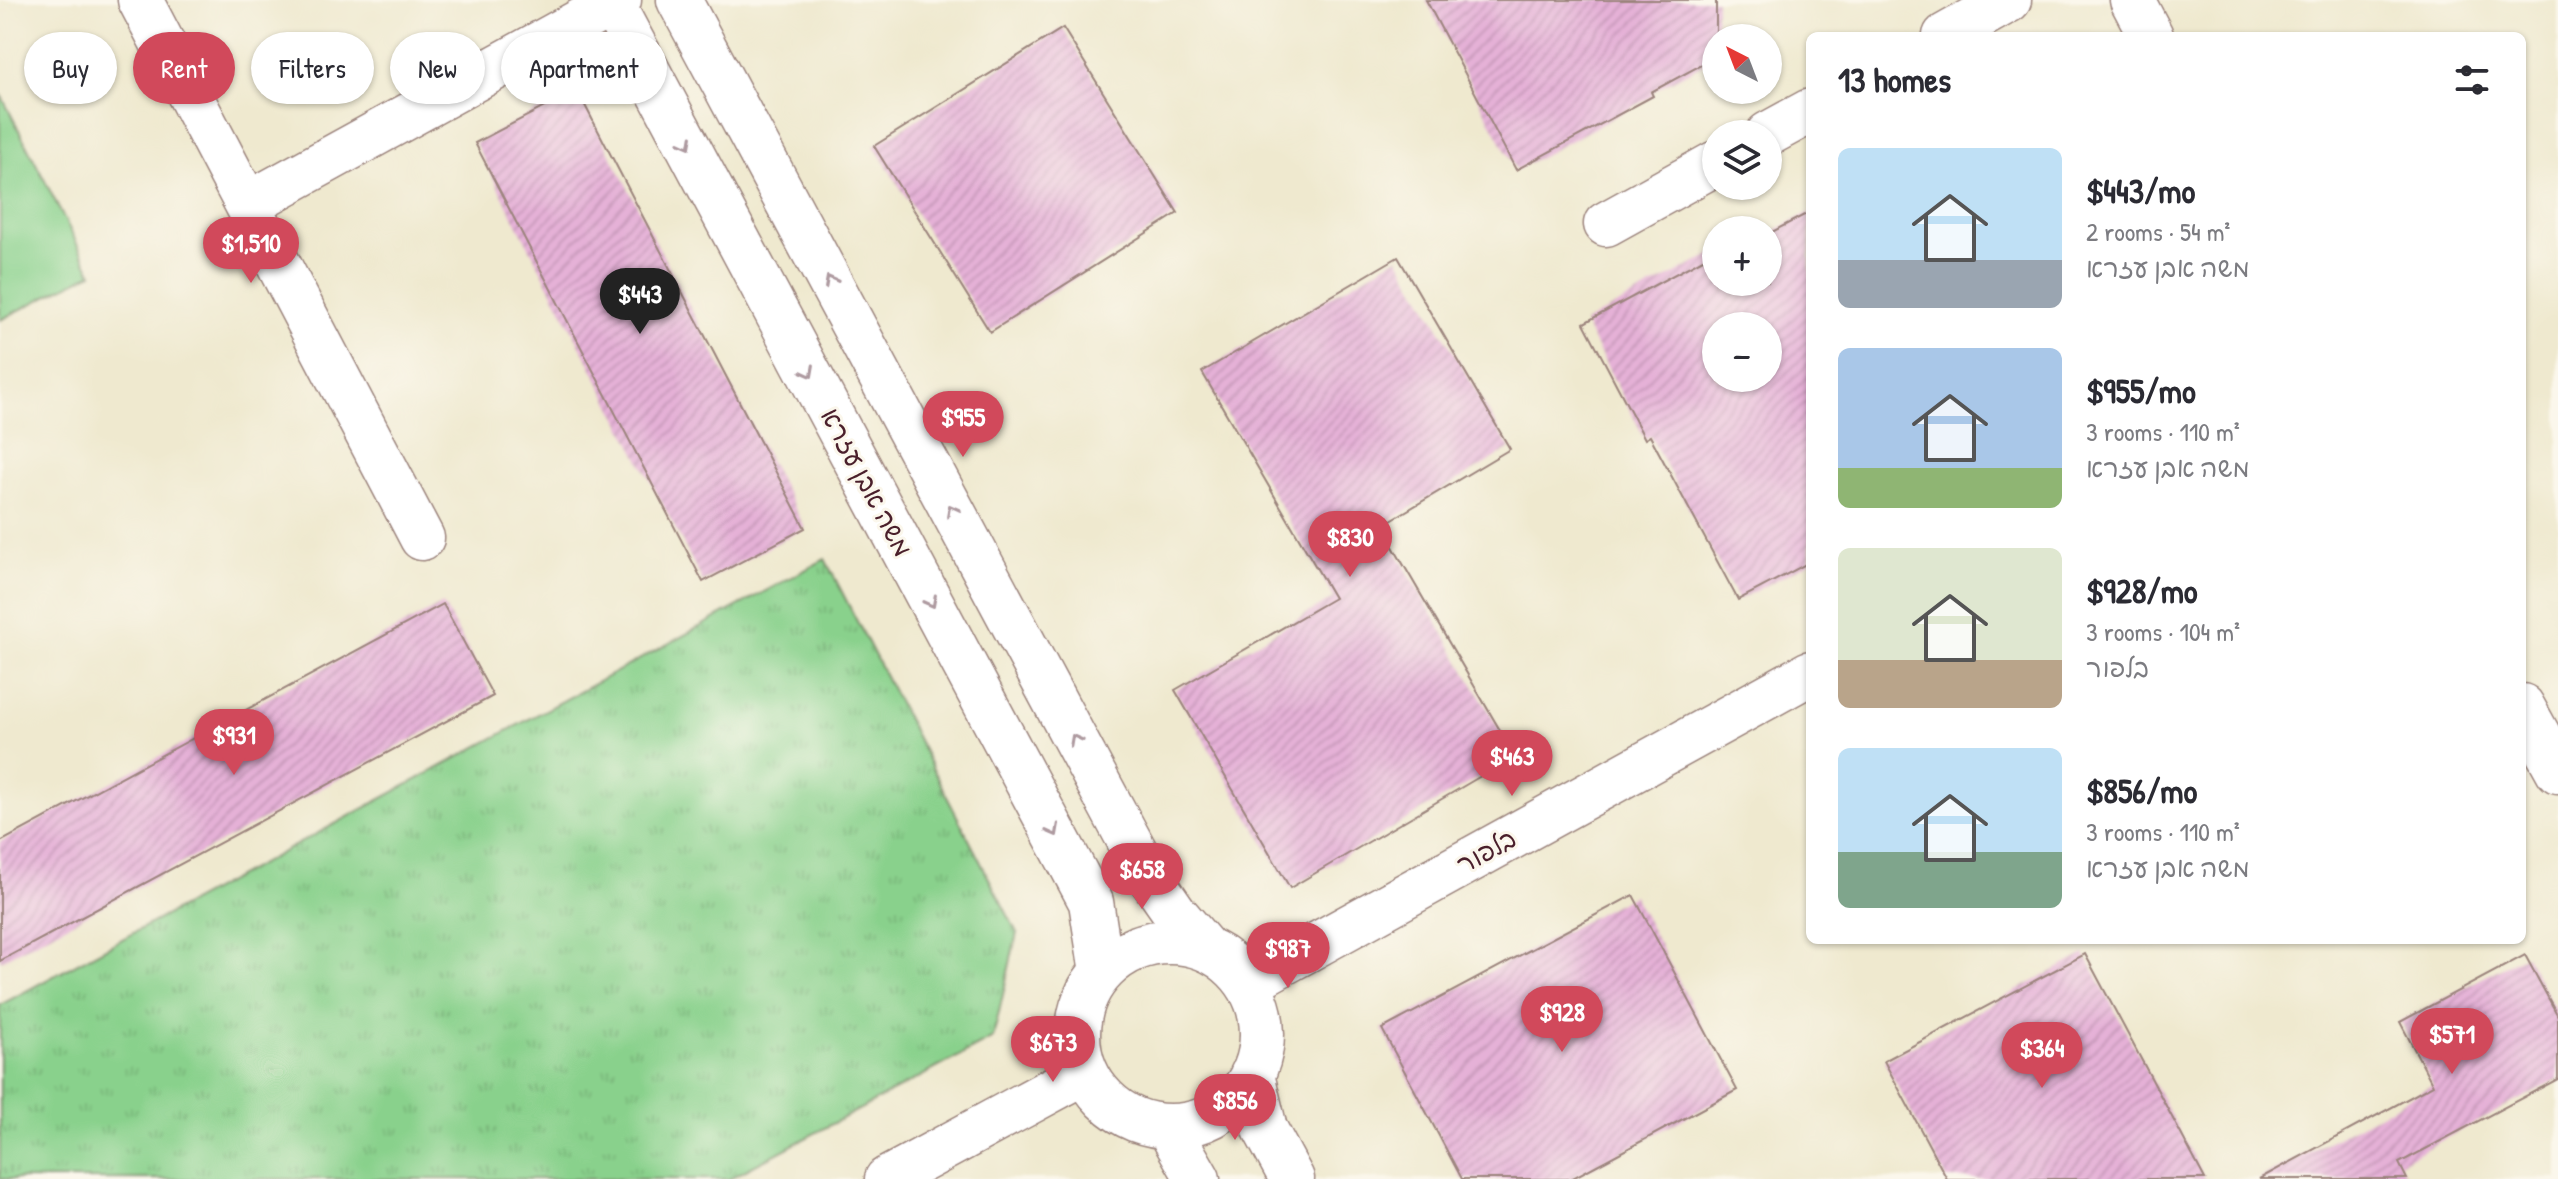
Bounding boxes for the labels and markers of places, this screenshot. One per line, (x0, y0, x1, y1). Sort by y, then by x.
pin: $1,510 (186, 217, 316, 285)
pin: $443 (593, 268, 687, 336)
pin: $955 (916, 391, 1010, 459)
pin: $830 (1303, 511, 1397, 579)
pin: $931 (187, 709, 281, 777)
pin: $463 (1465, 730, 1559, 798)
pin: $658 (1095, 843, 1189, 911)
pin: $987 (1241, 922, 1335, 990)
pin: $928 (1515, 986, 1609, 1054)
pin: $571 (2405, 1008, 2499, 1076)
pin: $673 (1006, 1016, 1100, 1084)
pin: $364 (1995, 1022, 2089, 1090)
pin: $856 (1188, 1074, 1282, 1142)

